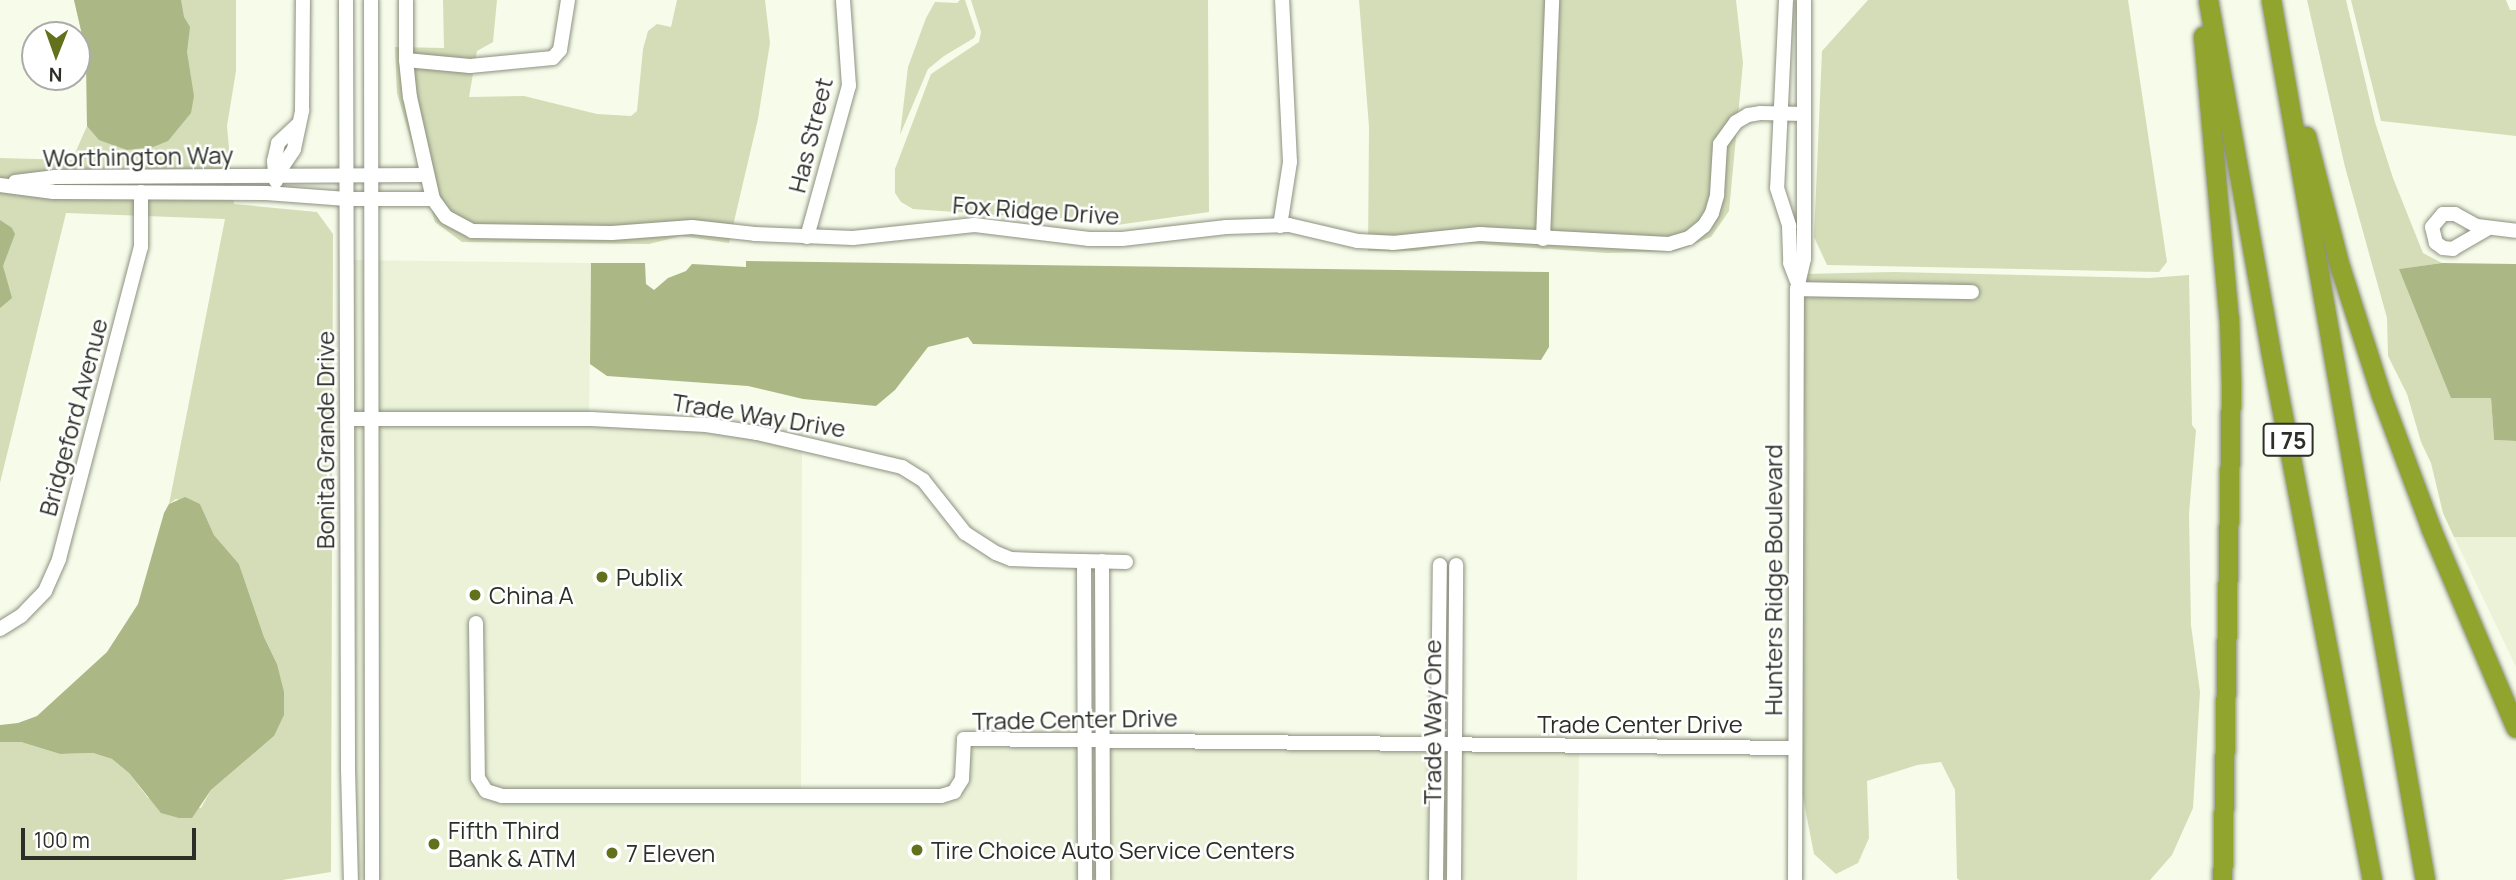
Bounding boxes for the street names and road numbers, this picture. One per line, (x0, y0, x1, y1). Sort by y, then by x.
street label: Has Street (782, 74, 838, 196)
street label: Worthington Way (42, 140, 234, 172)
street label: Fox Ridge Drive (952, 190, 1120, 230)
street label: Bridgeford Avenue (33, 315, 113, 519)
street label: Bonita Grande Drive (311, 331, 339, 549)
street label: Trade Way Drive (670, 387, 848, 443)
road number: I 75 (2262, 420, 2314, 460)
street label: Hunters Ridge Boulevard (1759, 444, 1787, 716)
street label: Trade Way One (1418, 640, 1446, 804)
street label: Trade Center Drive (972, 703, 1178, 735)
street label: Trade Center Drive (1537, 710, 1743, 738)

